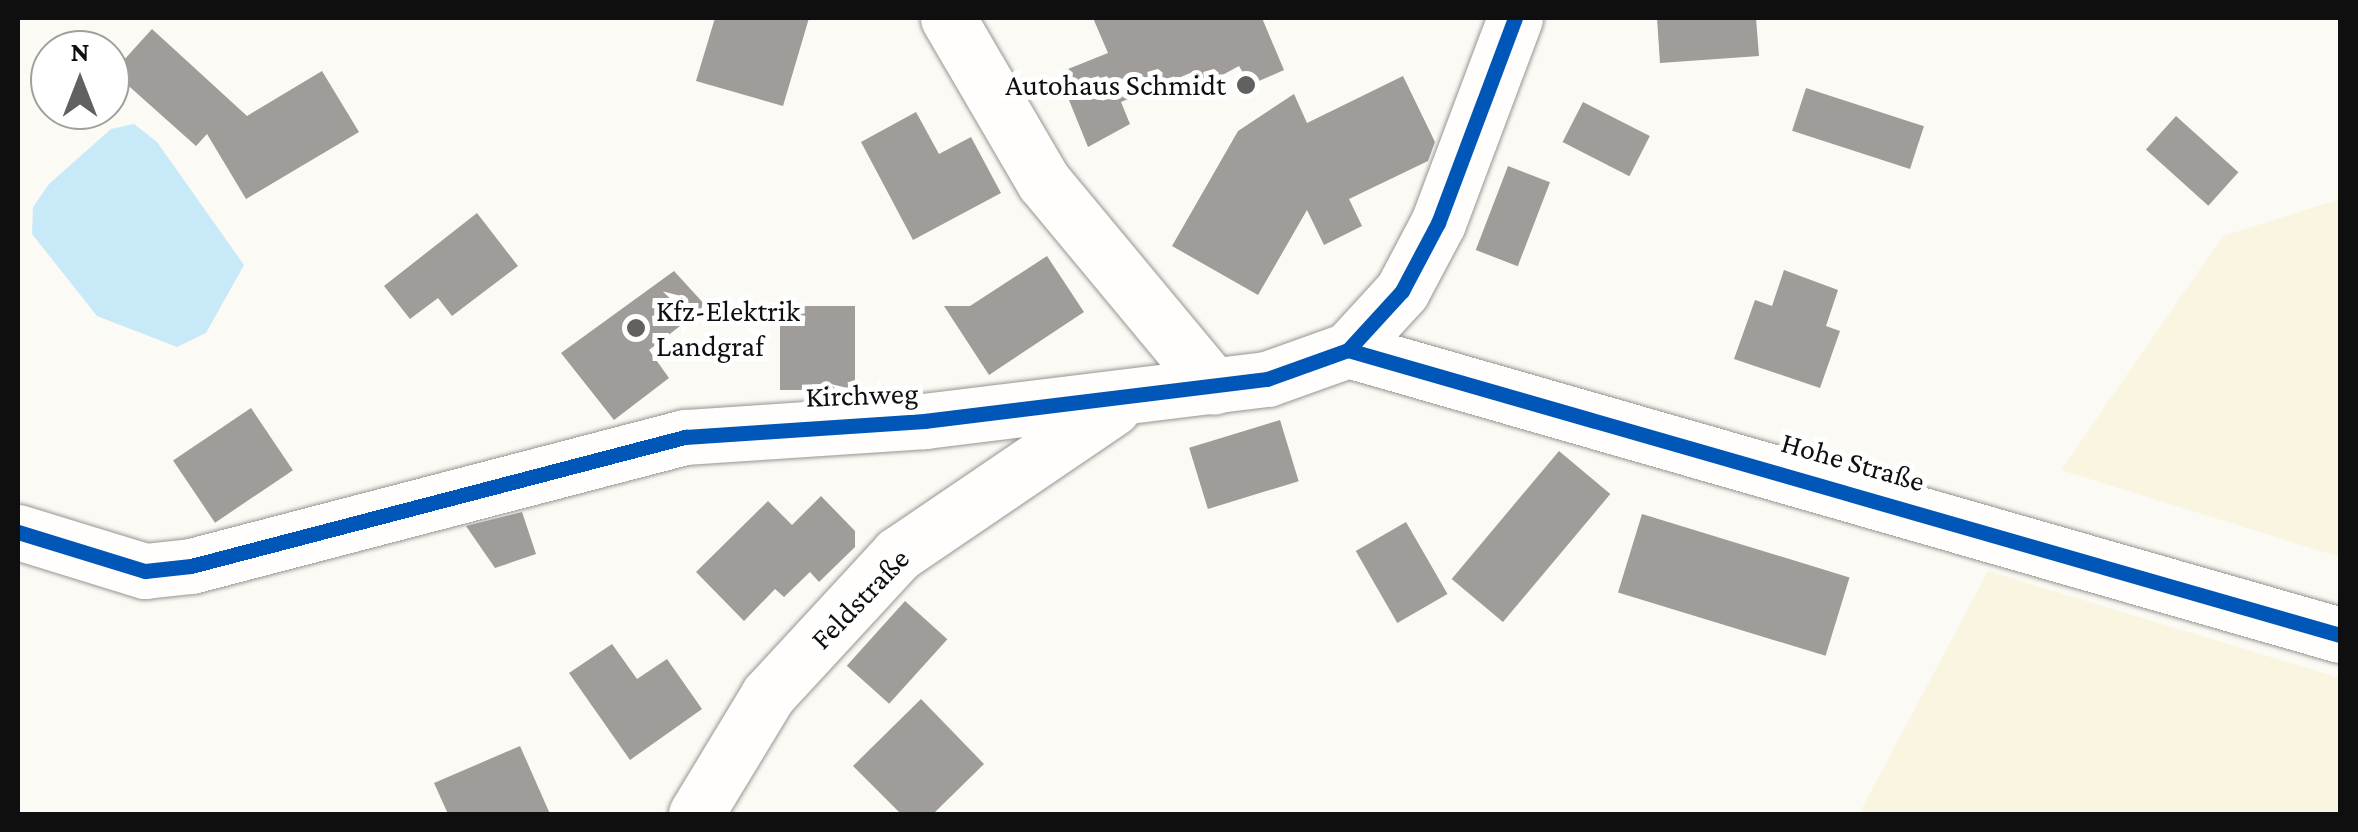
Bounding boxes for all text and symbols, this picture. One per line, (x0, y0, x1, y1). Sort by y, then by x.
north arrow (30, 30, 130, 130)
text: N (70, 36, 90, 67)
place label: Autohaus Schmidt (1005, 67, 1226, 103)
marker: Autohaus Schmidt (1235, 74, 1257, 96)
place label: Kfz-Elektrik Landgraf (656, 293, 800, 364)
marker: Kfz-Elektrik Landgraf (625, 317, 647, 339)
street label: Kirchweg (805, 375, 919, 415)
street label: Hohe Straße (1777, 424, 1929, 500)
street label: Feldstraße (803, 541, 917, 657)

